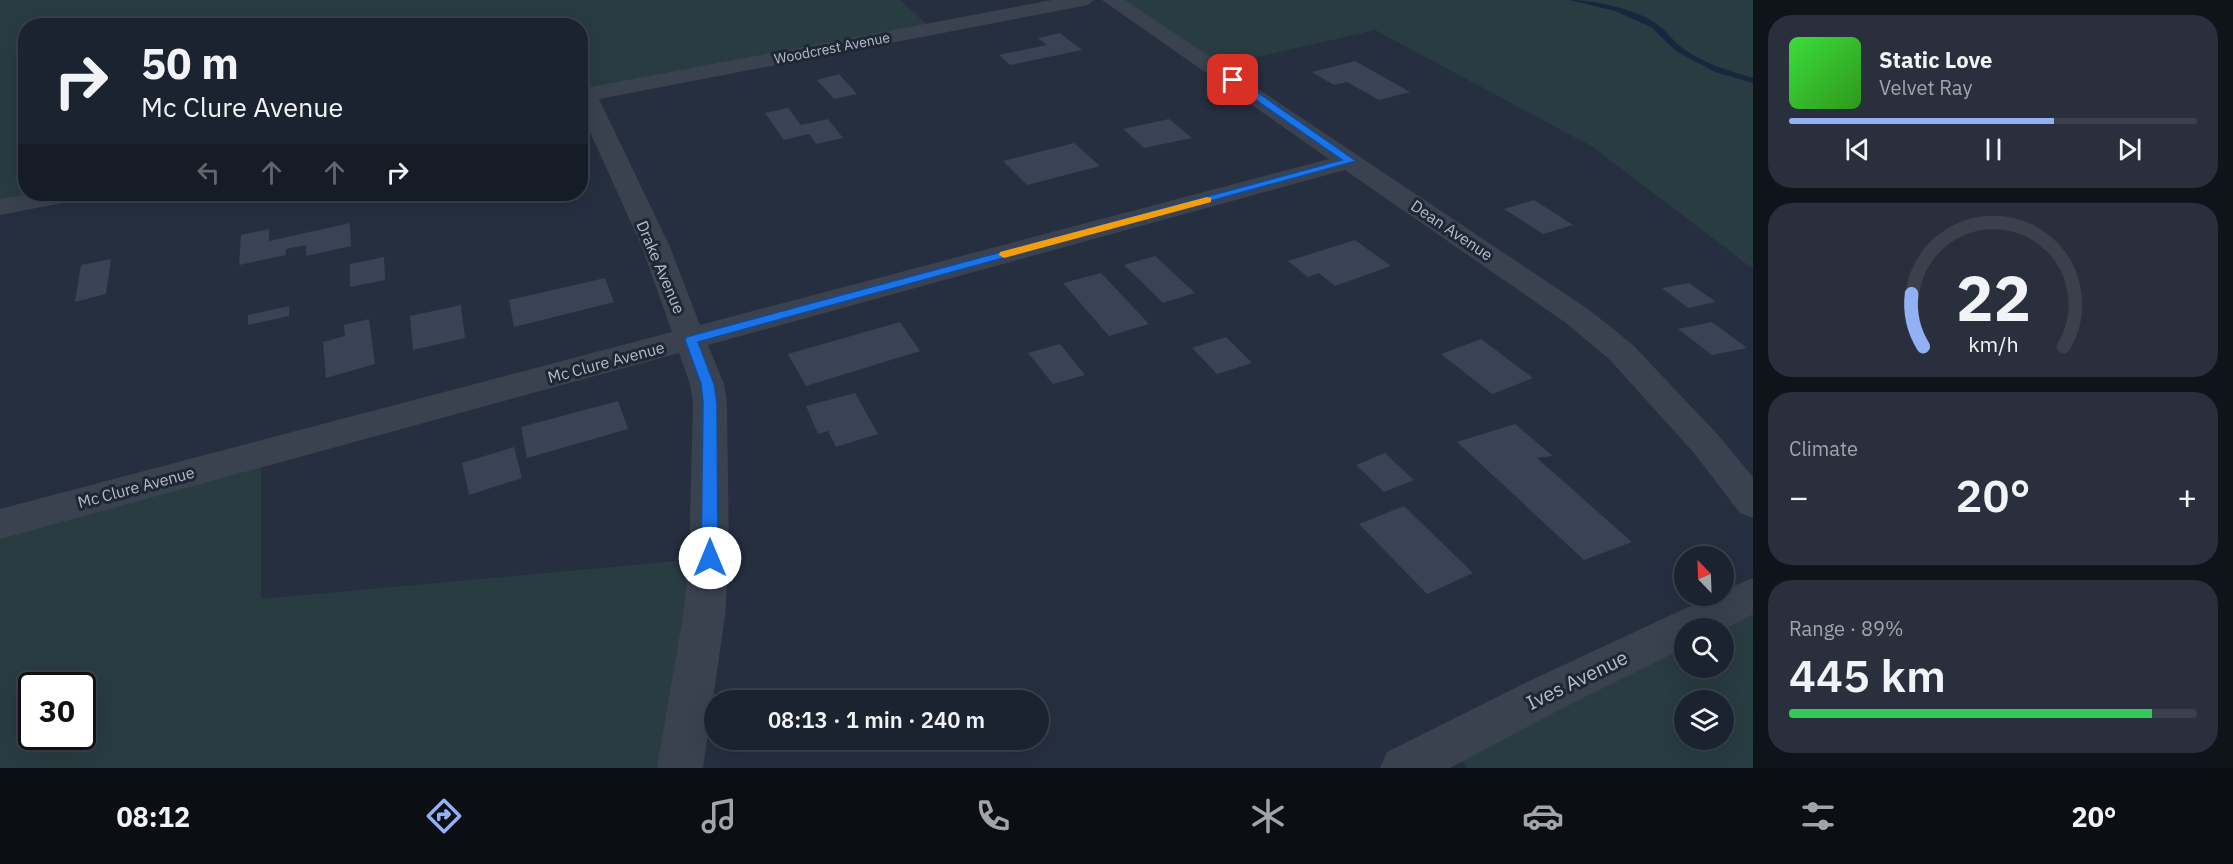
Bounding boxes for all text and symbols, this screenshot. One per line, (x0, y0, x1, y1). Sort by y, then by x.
street label: Woodcrest Avenue (773, 28, 892, 68)
text: 50 m (141, 36, 239, 91)
icon: right (42, 42, 120, 120)
text: Static Love (1879, 45, 1992, 74)
pin (1207, 54, 1258, 105)
icon: arrive (1216, 63, 1249, 96)
text: Velvet Ray (1879, 74, 1972, 101)
text: Mc Clure Avenue (141, 89, 343, 124)
icon: previous (1841, 133, 1874, 166)
icon: pause (1977, 133, 2010, 166)
icon: next (2113, 133, 2146, 166)
icon: left (192, 156, 225, 189)
icon: ahead (255, 156, 288, 189)
icon: ahead (318, 156, 351, 189)
icon: right (381, 156, 414, 189)
street label: Dean Avenue (1407, 195, 1497, 265)
street label: Drake Avenue (632, 217, 690, 317)
text: 22 (1956, 257, 2030, 338)
text: km/h (1968, 330, 2018, 358)
street label: Mc Clure Avenue (545, 337, 667, 387)
text: Climate (1789, 435, 1858, 462)
street label: Mc Clure Avenue (75, 462, 197, 512)
text: 20° (1955, 466, 2031, 524)
text: − (1789, 475, 1809, 518)
text: + (2177, 475, 2197, 518)
position arrow (678, 526, 742, 590)
north arrow (1674, 546, 1734, 606)
map controls (1674, 546, 1734, 750)
text: Range · 89% (1789, 615, 1904, 642)
button: search (1674, 618, 1734, 678)
street label: Ives Avenue (1521, 643, 1632, 716)
text: 445 km (1789, 646, 1946, 704)
speed limit sign: 30 (18, 672, 96, 750)
button: layers (1674, 690, 1734, 750)
text: 08:13 · 1 min · 240 m (768, 705, 985, 734)
icon: directions (423, 795, 465, 837)
icon: music (698, 795, 740, 837)
icon: phone (972, 795, 1014, 837)
icon: climate (1247, 795, 1289, 837)
icon: car (1522, 795, 1564, 837)
icon: filters (1797, 795, 1839, 837)
text: 08:12 (116, 799, 190, 834)
text: 20° (2071, 799, 2117, 834)

